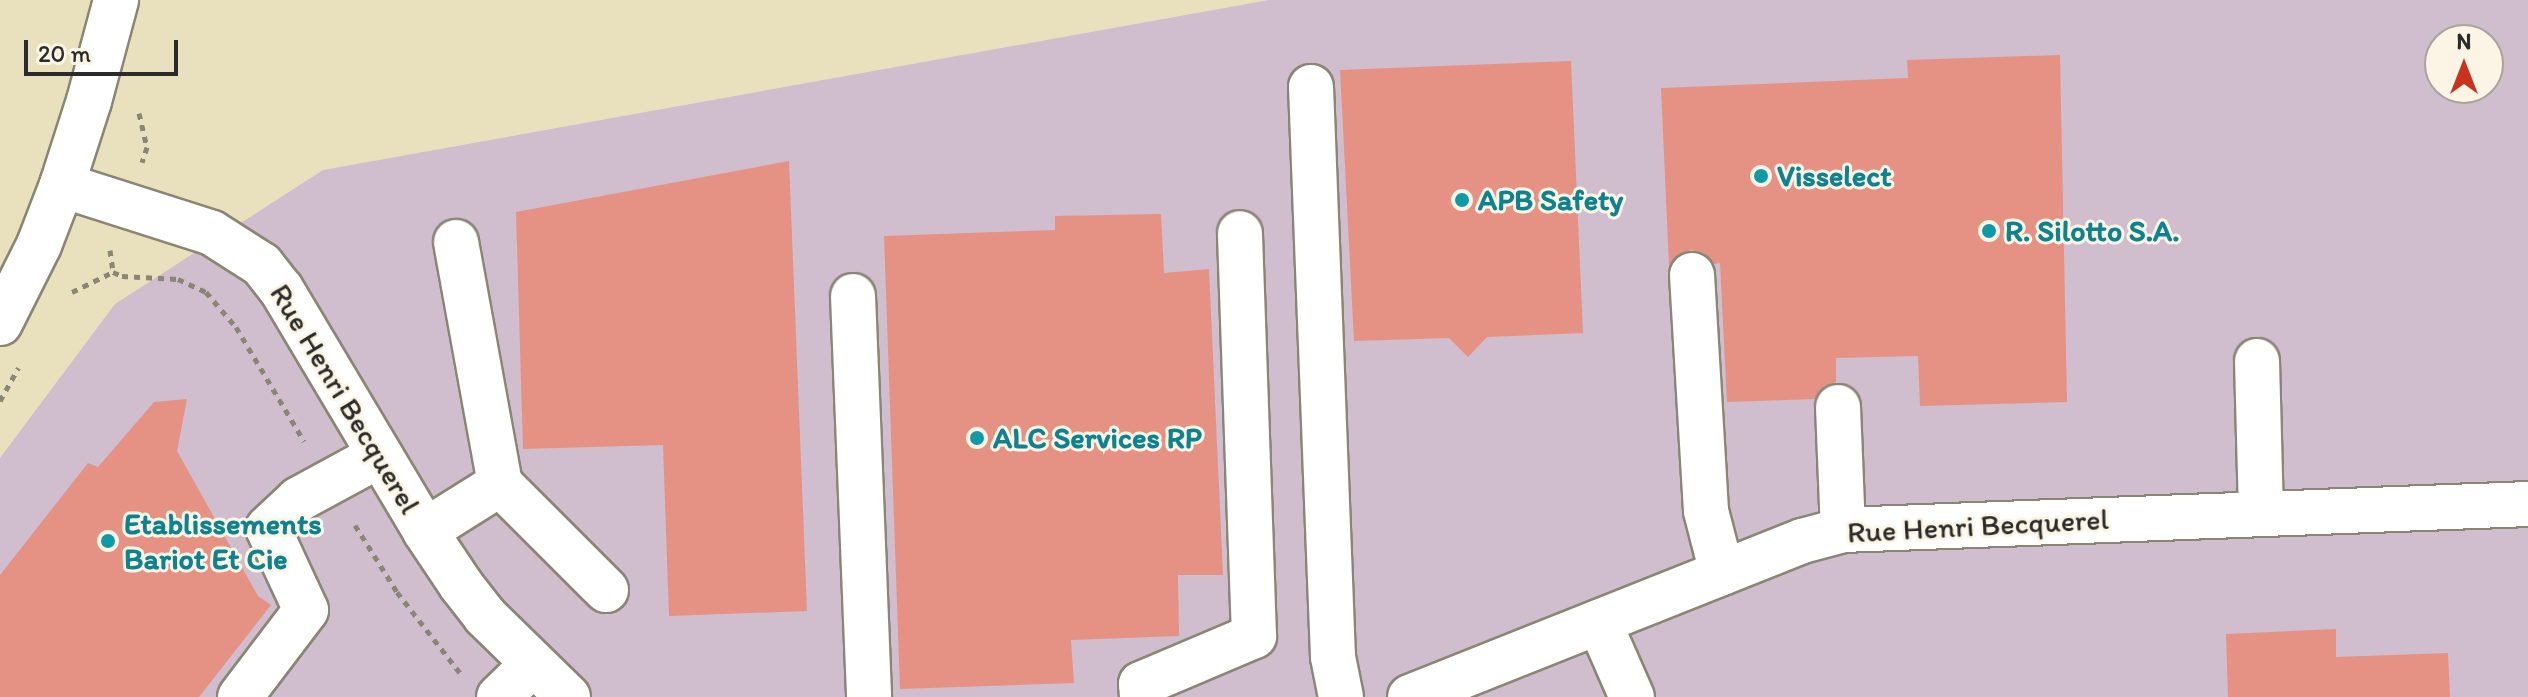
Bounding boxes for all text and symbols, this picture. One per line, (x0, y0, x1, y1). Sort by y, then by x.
scale bar (28, 24, 182, 74)
north arrow (2424, 24, 2504, 104)
text: N (2457, 28, 2471, 55)
text: 20 m (38, 39, 91, 68)
place label: Visselect (1777, 158, 1892, 194)
marker: Visselect (1752, 167, 1770, 185)
place label: APB Safety (1478, 182, 1623, 218)
marker: APB Safety (1453, 191, 1471, 209)
place label: R. Silotto S.A. (2005, 213, 2180, 249)
marker: R. Silotto S.A. (1980, 222, 1998, 240)
street label: Rue Henri Becquerel (262, 277, 428, 521)
place label: ALC Services RP (993, 420, 1202, 456)
marker: ALC Services RP (968, 429, 986, 447)
street label: Rue Henri Becquerel (1846, 501, 2110, 551)
place label: Etablissements Bariot Et Cie (124, 506, 322, 576)
marker: Etablissements Bariot Et Cie (99, 532, 117, 550)

